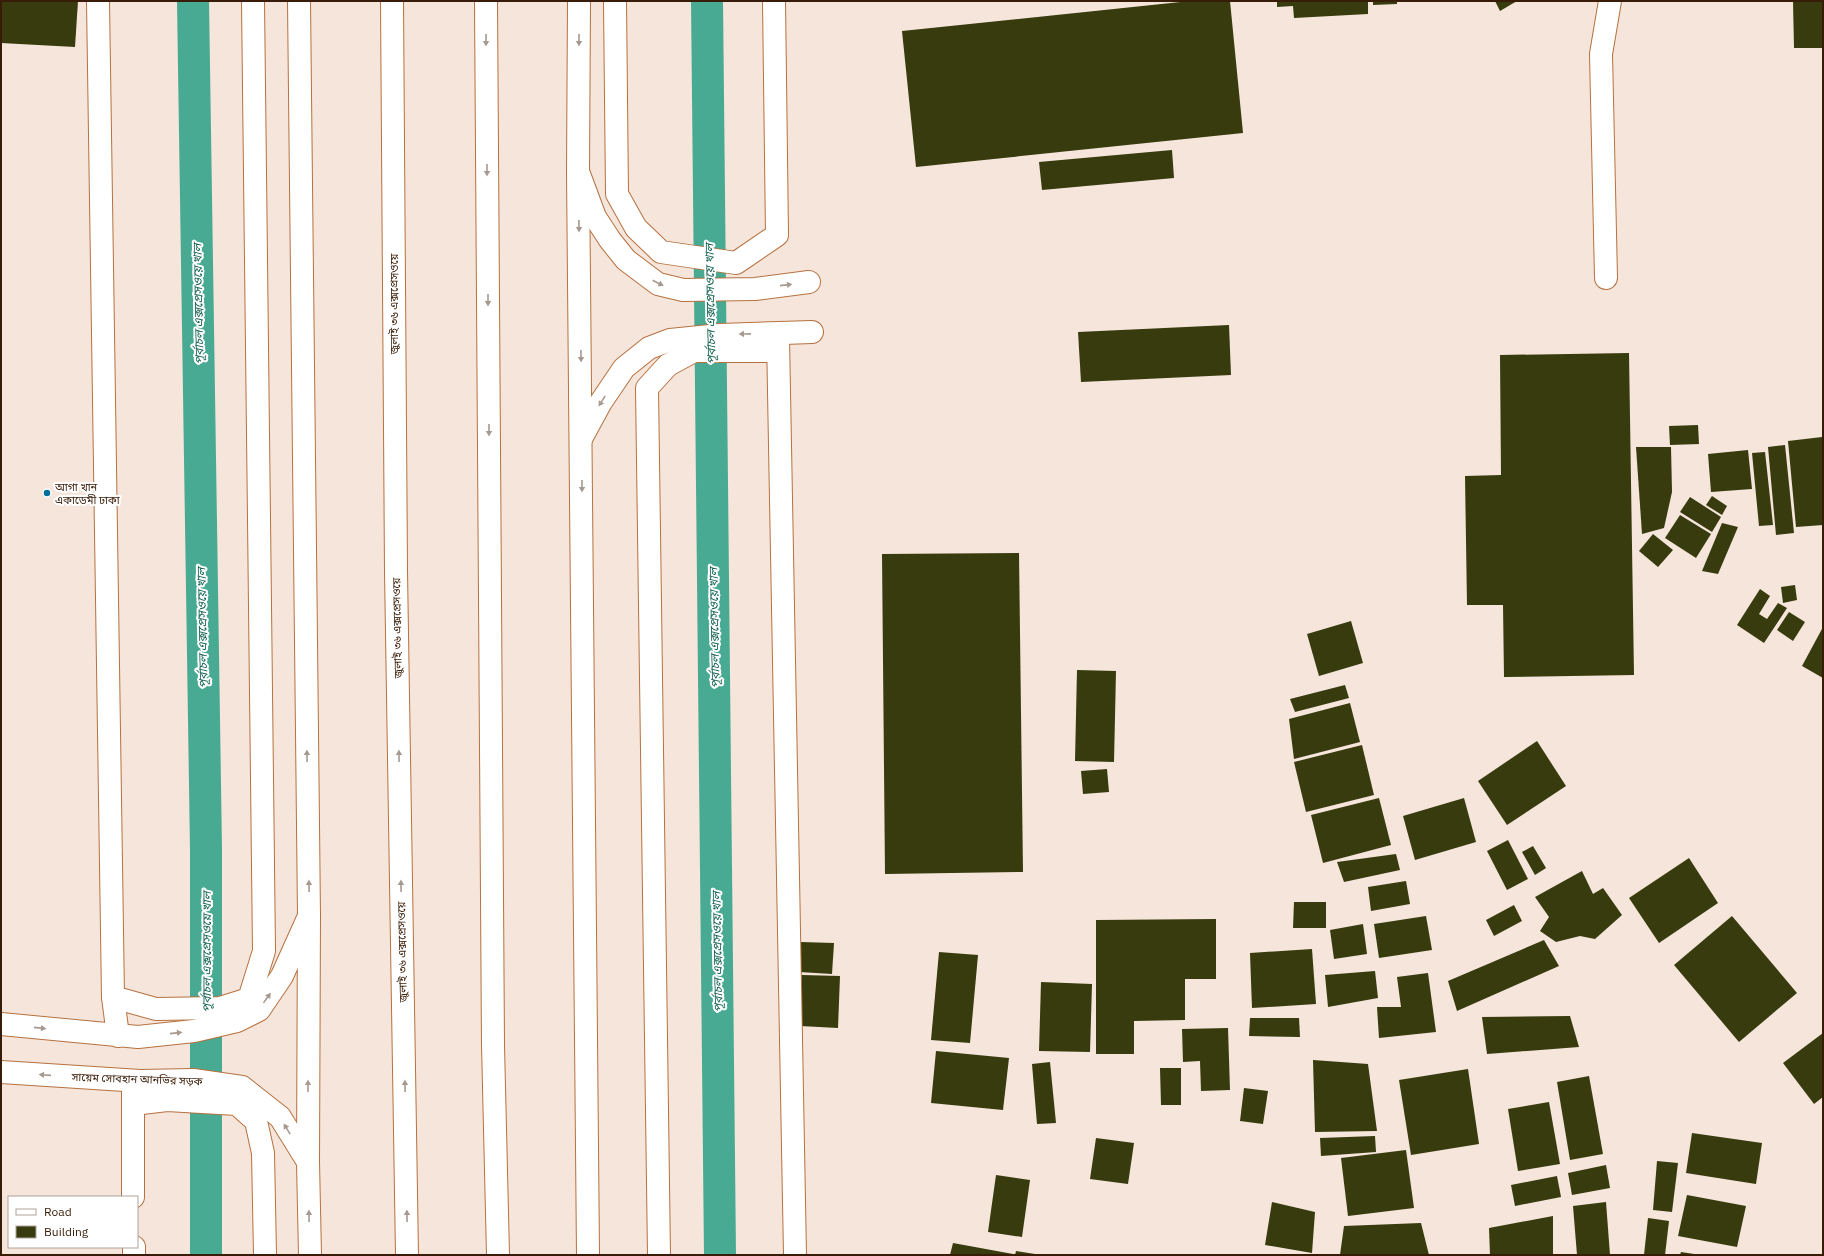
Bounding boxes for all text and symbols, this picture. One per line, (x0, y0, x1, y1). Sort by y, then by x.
one-way arrow (483, 34, 489, 47)
one-way arrow (576, 34, 582, 47)
one-way arrow (484, 164, 490, 177)
one-way arrow (576, 220, 582, 233)
water label: পূর্বাচল এক্সপ্রেসওয়ে খাল (189, 241, 207, 365)
water label: পূর্বাচল এক্সপ্রেসওয়ে খাল (701, 241, 719, 365)
street label: জুলাই ৩৬ এক্সপ্রেসওয়ে (387, 254, 401, 355)
one-way arrow (652, 279, 664, 286)
one-way arrow (780, 282, 792, 288)
one-way arrow (485, 294, 491, 307)
one-way arrow (739, 331, 751, 338)
one-way arrow (578, 350, 584, 363)
one-way arrow (598, 396, 606, 406)
one-way arrow (486, 424, 492, 437)
place label: আগা খান একাডেমী ঢাকা (54, 480, 121, 507)
one-way arrow (579, 480, 585, 493)
marker: আগা খান একাডেমী ঢাকা (42, 488, 52, 498)
water label: পূর্বাচল এক্সপ্রেসওয়ে খাল (193, 565, 211, 689)
water label: পূর্বাচল এক্সপ্রেসওয়ে খাল (705, 565, 723, 689)
street label: জুলাই ৩৬ এক্সপ্রেসওয়ে (389, 577, 405, 679)
one-way arrow (304, 749, 310, 762)
one-way arrow (396, 749, 402, 762)
one-way arrow (398, 879, 404, 892)
one-way arrow (305, 880, 312, 892)
water label: পূর্বাচল এক্সপ্রেসওয়ে খাল (199, 889, 214, 1012)
water label: পূর্বাচল এক্সপ্রেসওয়ে খাল (708, 889, 726, 1013)
street label: জুলাই ৩৬ এক্সপ্রেসওয়ে (394, 901, 410, 1003)
one-way arrow (263, 992, 271, 1003)
one-way arrow (34, 1025, 46, 1031)
one-way arrow (170, 1030, 182, 1036)
street label: সায়েম সোবহান আনভির সড়ক (70, 1070, 203, 1088)
one-way arrow (39, 1071, 51, 1078)
one-way arrow (305, 1079, 311, 1092)
one-way arrow (401, 1080, 408, 1092)
one-way arrow (284, 1123, 291, 1135)
legend (8, 1196, 138, 1248)
text: Road (44, 1204, 72, 1219)
one-way arrow (404, 1209, 410, 1222)
one-way arrow (306, 1210, 313, 1222)
text: Building (44, 1224, 89, 1239)

